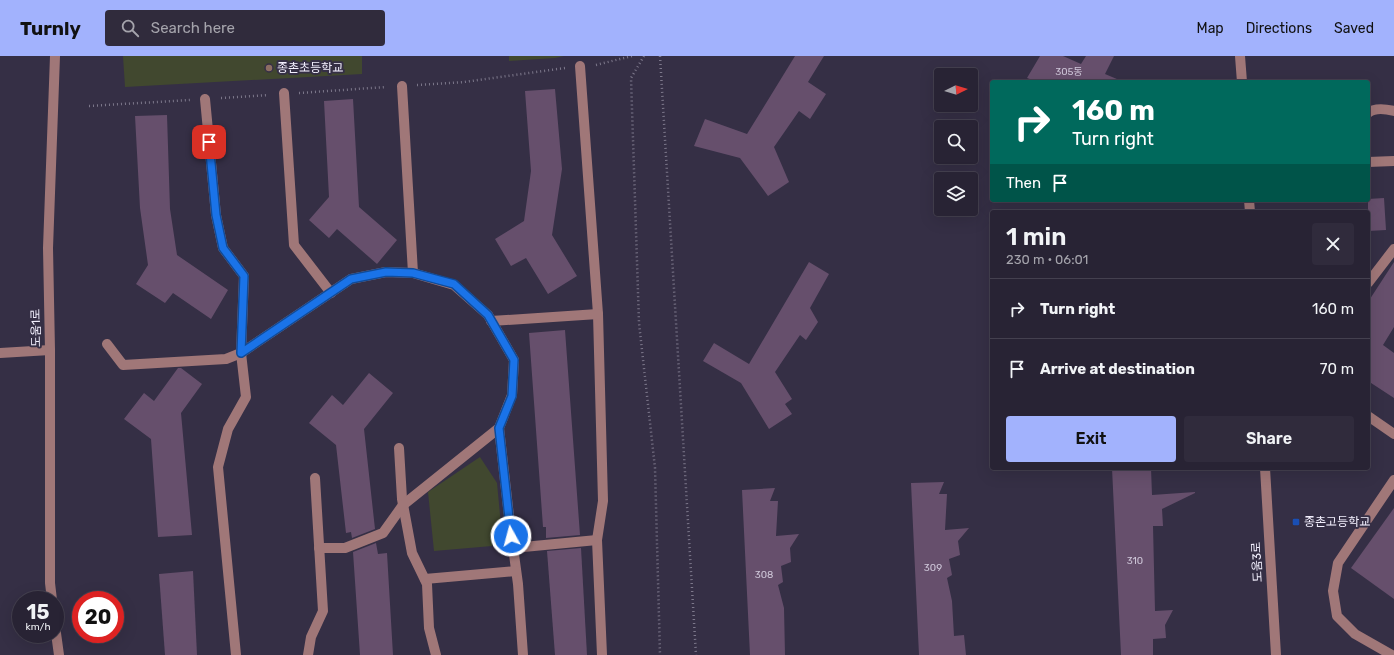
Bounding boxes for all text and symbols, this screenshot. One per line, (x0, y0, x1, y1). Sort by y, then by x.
search box (105, 10, 385, 46)
text: Turnly (20, 17, 81, 40)
icon: search (119, 17, 141, 39)
text: Search here (151, 19, 235, 37)
text: Map (1197, 20, 1224, 37)
text: Directions (1246, 20, 1312, 37)
text: Saved (1334, 20, 1374, 37)
place label: 종촌초등학교 (277, 61, 343, 75)
marker: 종촌초등학교 (264, 63, 274, 73)
house number: 305동 (1055, 66, 1083, 78)
north arrow (934, 68, 978, 112)
map controls (934, 68, 978, 216)
text: 160 m (1072, 94, 1155, 127)
icon: right (1006, 96, 1058, 148)
button: search (934, 120, 978, 164)
pin (192, 125, 226, 159)
text: Turn right (1072, 128, 1154, 150)
icon: arrive (198, 131, 220, 153)
button: layers (934, 172, 978, 216)
icon: arrive (1049, 172, 1071, 194)
text: Then (1006, 174, 1041, 192)
text: 1 min (1006, 223, 1066, 251)
button: close (1312, 223, 1354, 265)
text: 230 m · 06:01 (1006, 252, 1088, 267)
icon: right (1006, 298, 1028, 320)
text: Turn right (1040, 300, 1115, 318)
text: 160 m (1312, 300, 1354, 318)
street label: 도움1로 (29, 309, 43, 347)
icon: arrive (1006, 358, 1028, 380)
text: Arrive at destination (1040, 360, 1195, 378)
text: 70 m (1320, 360, 1354, 378)
button: Exit (1006, 416, 1176, 462)
button: Share (1184, 416, 1354, 462)
position arrow (490, 515, 532, 557)
place label: 종촌고등학교 (1304, 515, 1370, 529)
marker: 종촌고등학교 (1291, 517, 1301, 527)
street label: 도움3로 (1249, 541, 1265, 583)
house number: 310 (1127, 555, 1143, 567)
house number: 309 (924, 562, 942, 574)
house number: 308 (755, 569, 773, 581)
speed limit sign: 20 (72, 591, 124, 643)
text: 15 (27, 600, 49, 624)
text: km/h (26, 621, 50, 633)

